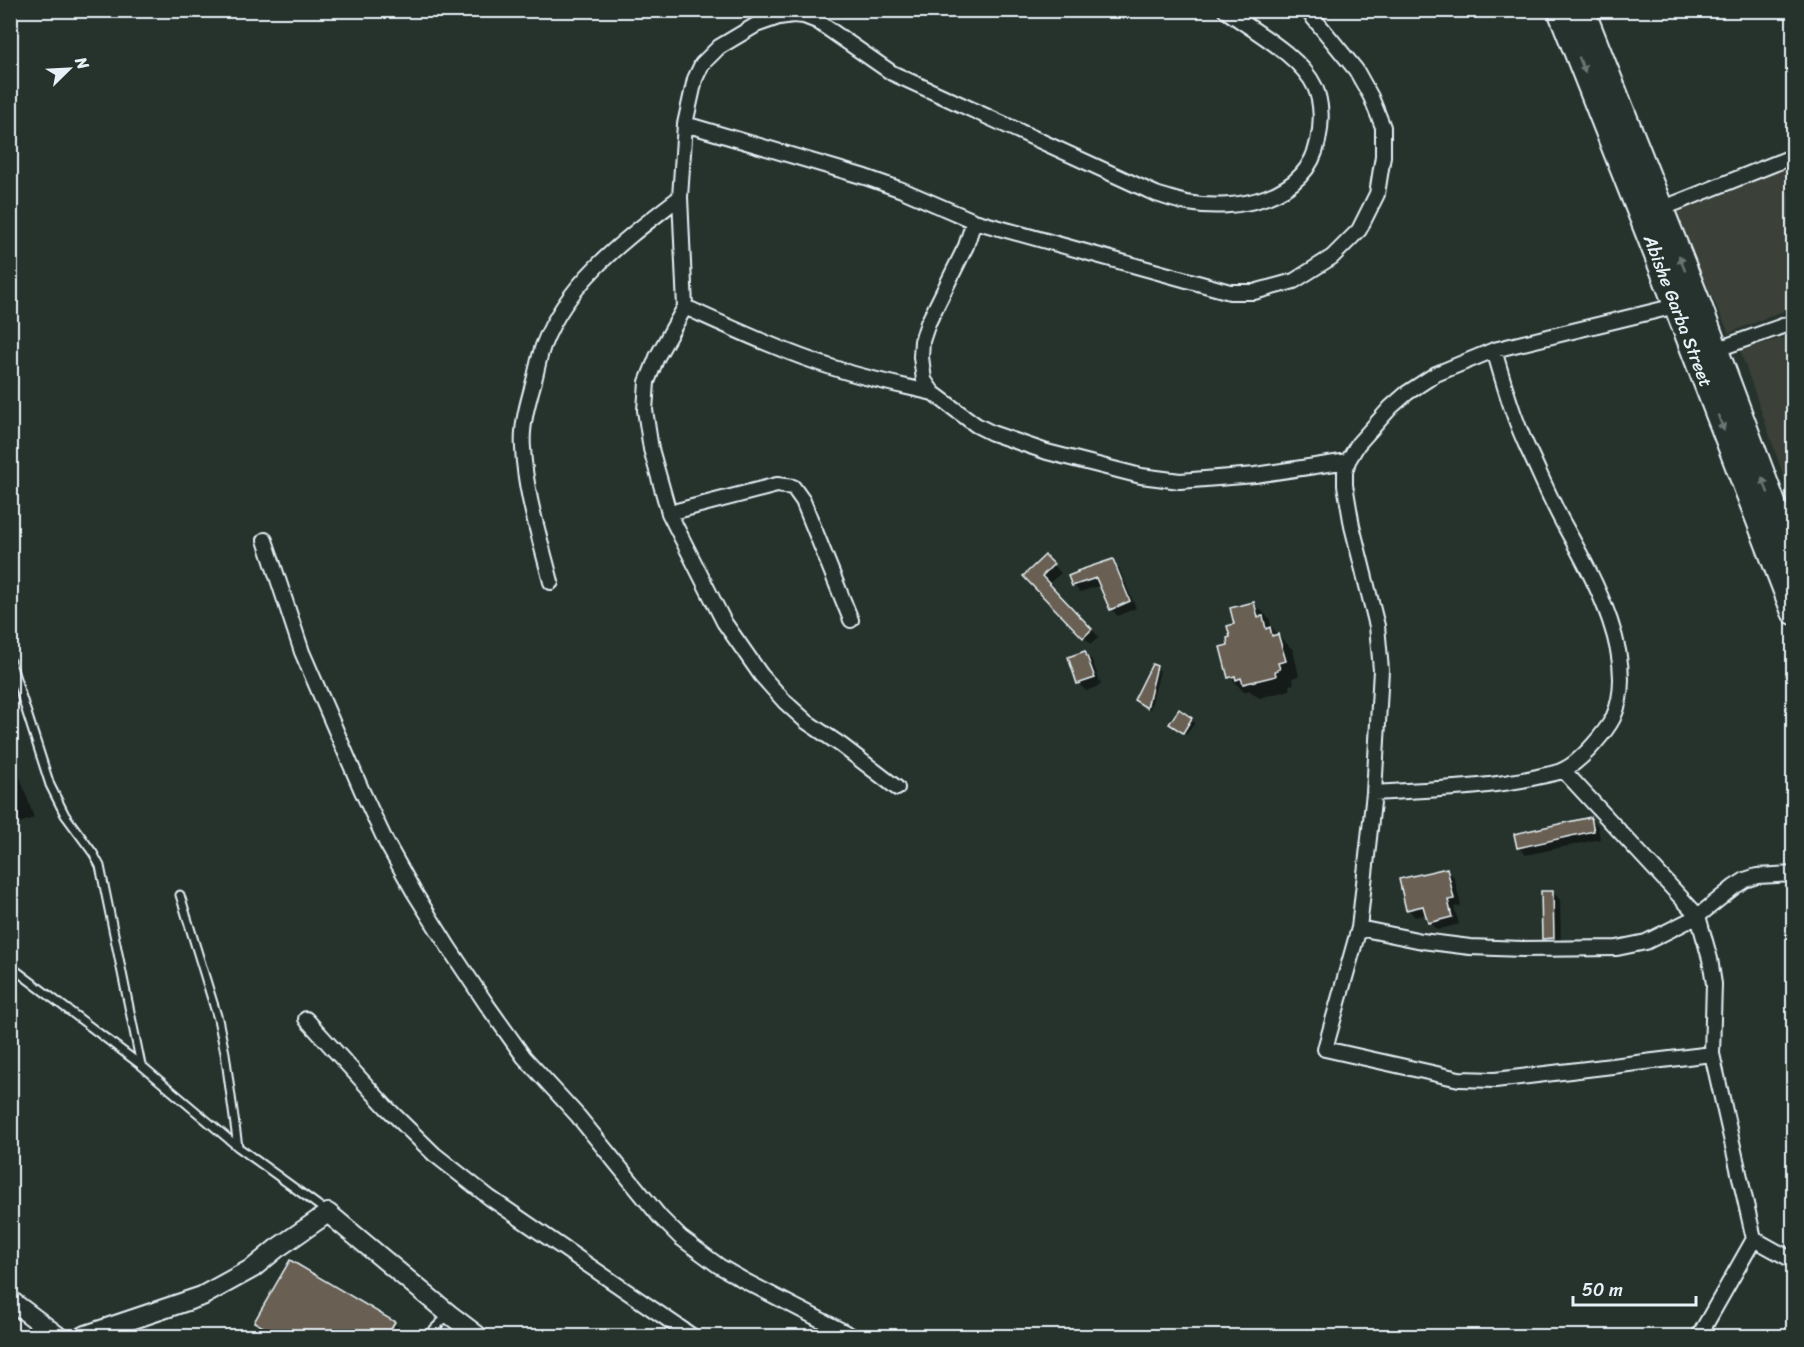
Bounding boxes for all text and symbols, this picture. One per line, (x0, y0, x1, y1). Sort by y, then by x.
north arrow (39, 39, 99, 99)
text: N (66, 51, 98, 75)
one-way arrow (1578, 56, 1587, 74)
street label: Abishe Garba Street (1634, 229, 1722, 392)
one-way arrow (1677, 254, 1686, 272)
one-way arrow (1717, 414, 1726, 432)
one-way arrow (1760, 475, 1770, 493)
scale bar (1573, 1269, 1696, 1307)
text: 50 m (1582, 1274, 1623, 1306)

